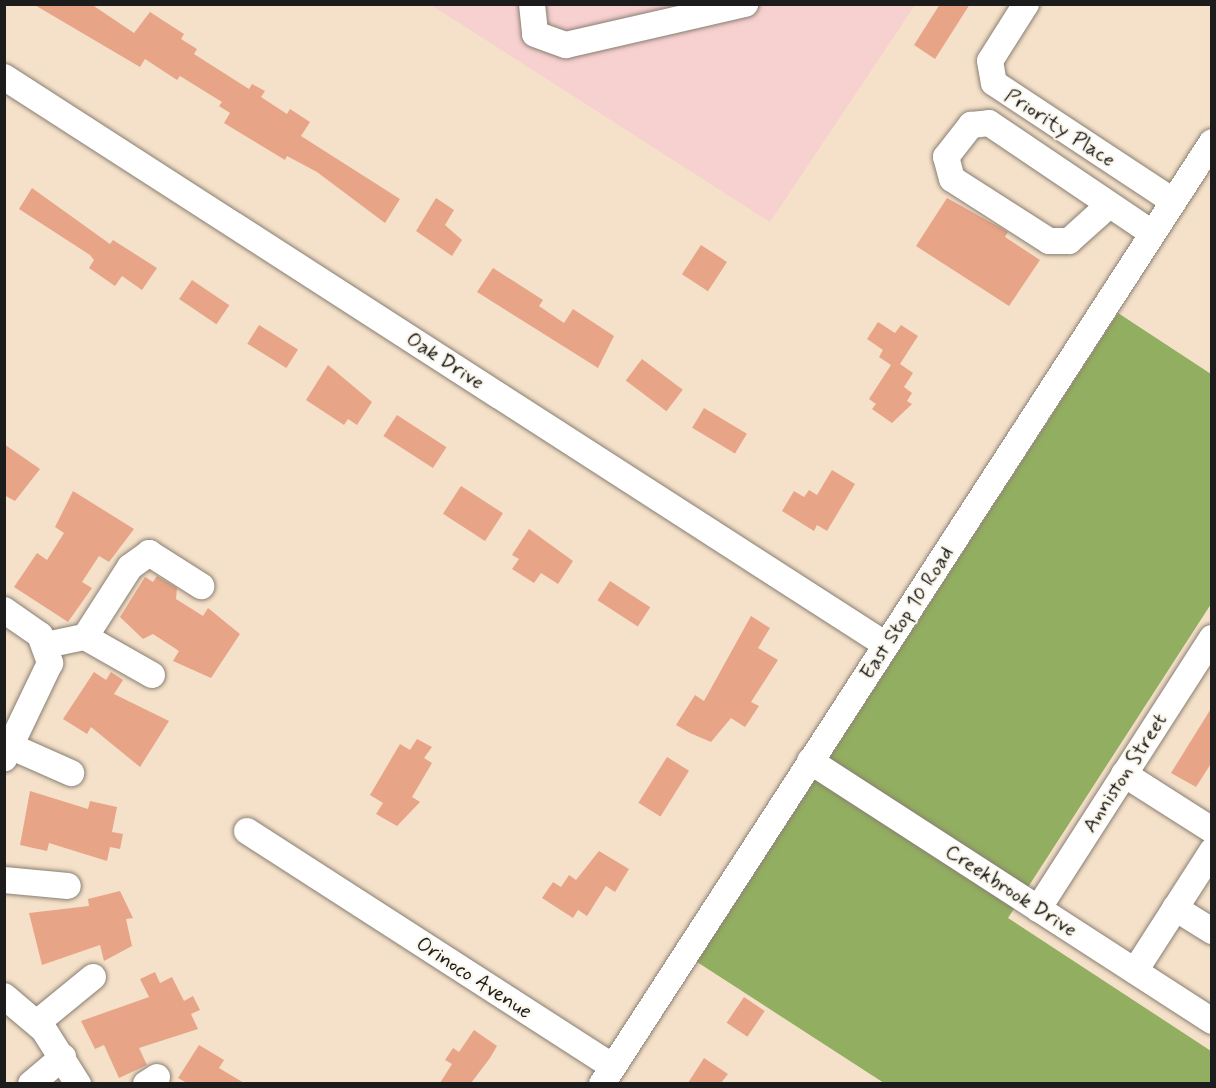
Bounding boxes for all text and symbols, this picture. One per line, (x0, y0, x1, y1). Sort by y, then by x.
street label: Priority Place (1001, 84, 1119, 172)
street label: Oak Drive (402, 327, 488, 395)
street label: East Stop 10 Road (855, 542, 959, 684)
street label: Anniston Street (1076, 707, 1174, 839)
street label: Creekbrook Drive (941, 839, 1081, 943)
street label: Orinoco Avenue (410, 931, 538, 1025)

